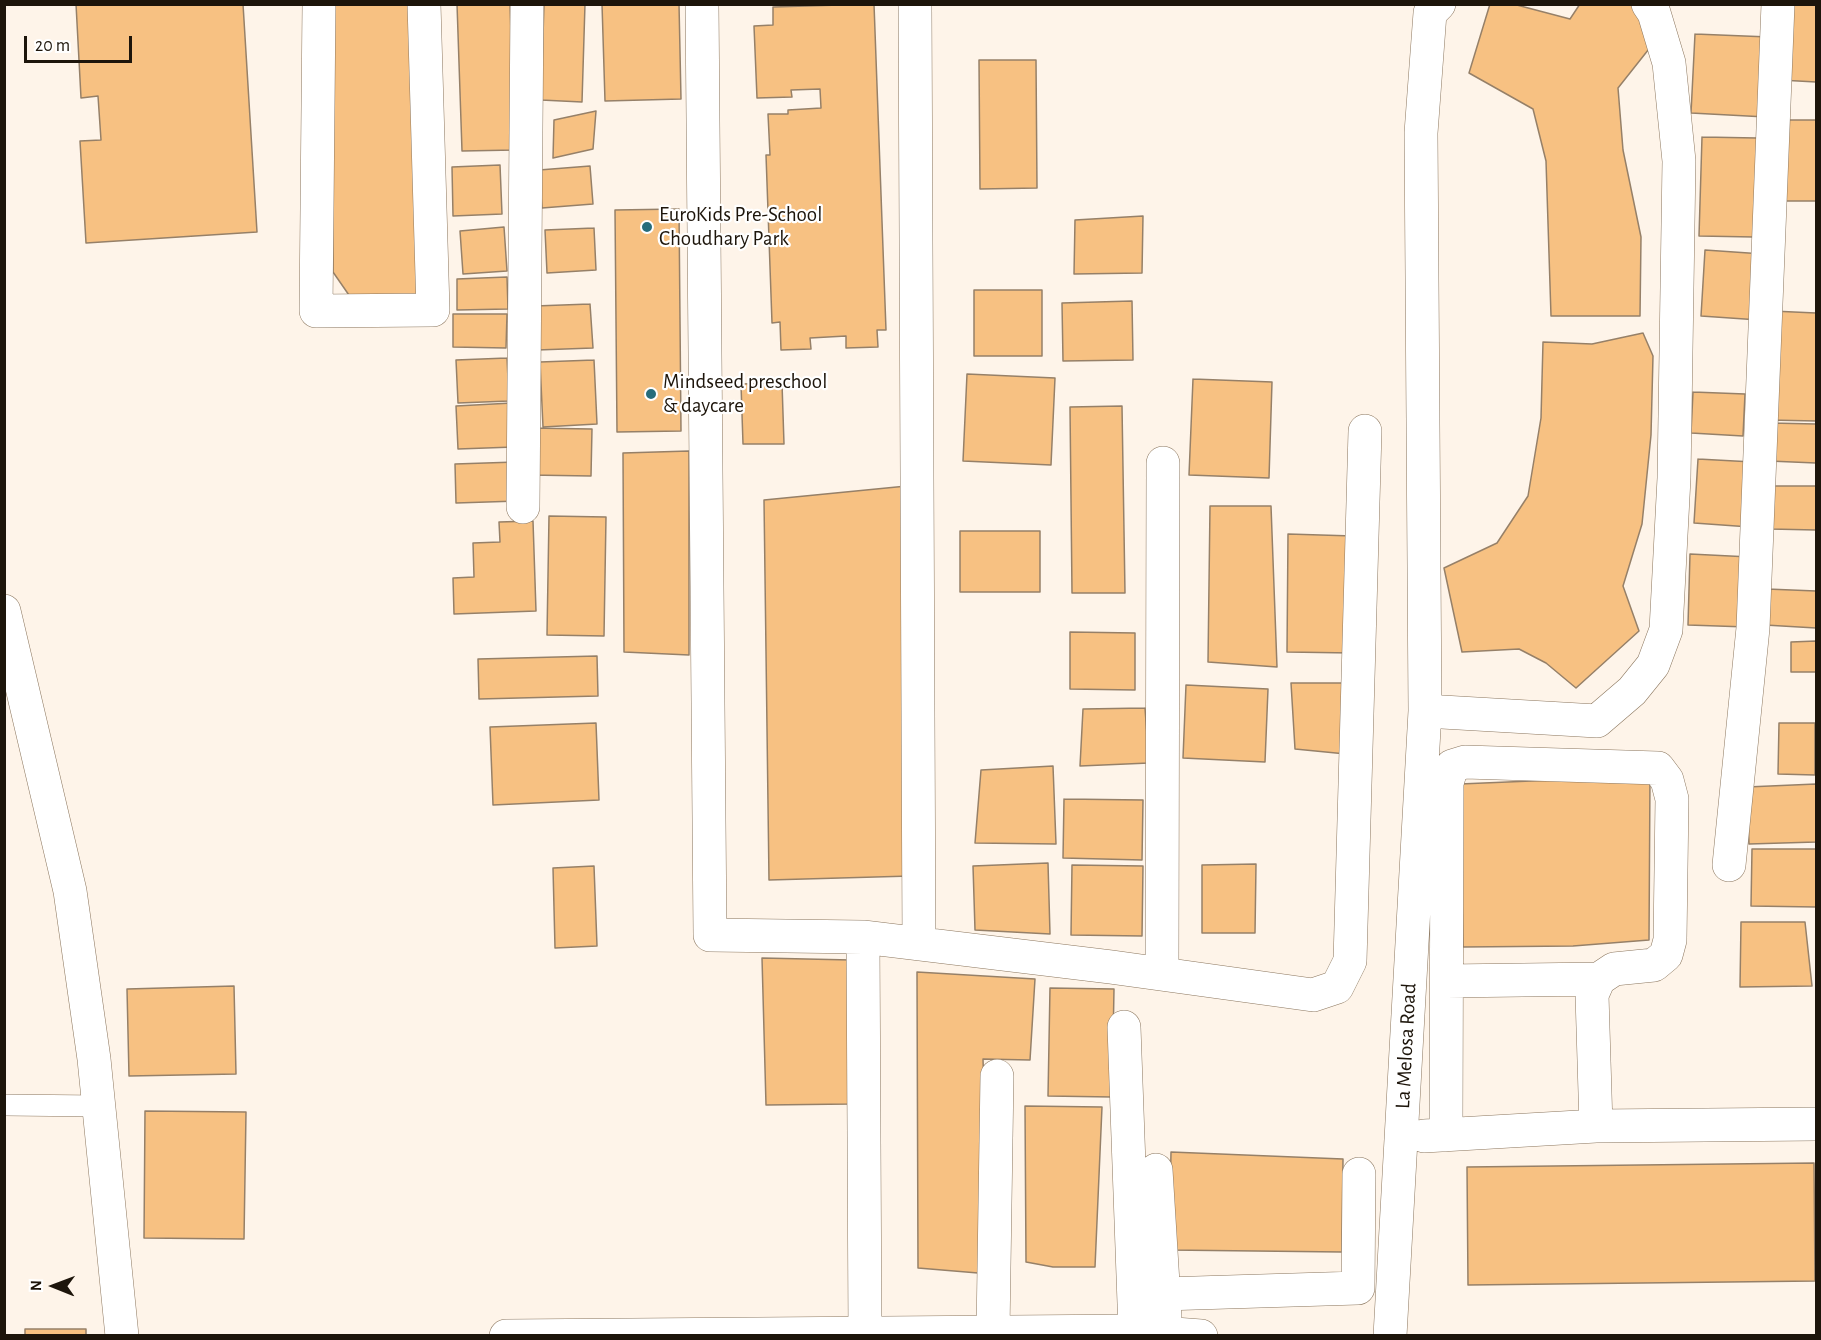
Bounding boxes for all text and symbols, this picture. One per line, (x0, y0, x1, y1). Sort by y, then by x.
scale bar (27, 24, 135, 62)
text: 20 m (35, 37, 70, 55)
place label: EuroKids Pre-School Choudhary Park (659, 202, 822, 252)
marker: EuroKids Pre-School Choudhary Park (640, 220, 654, 234)
place label: Mindseed preschool & daycare (663, 369, 827, 419)
marker: Mindseed preschool & daycare (644, 387, 658, 401)
street label: La Melosa Road (1390, 982, 1422, 1110)
north arrow (24, 1256, 84, 1316)
text: N (28, 1280, 44, 1291)

